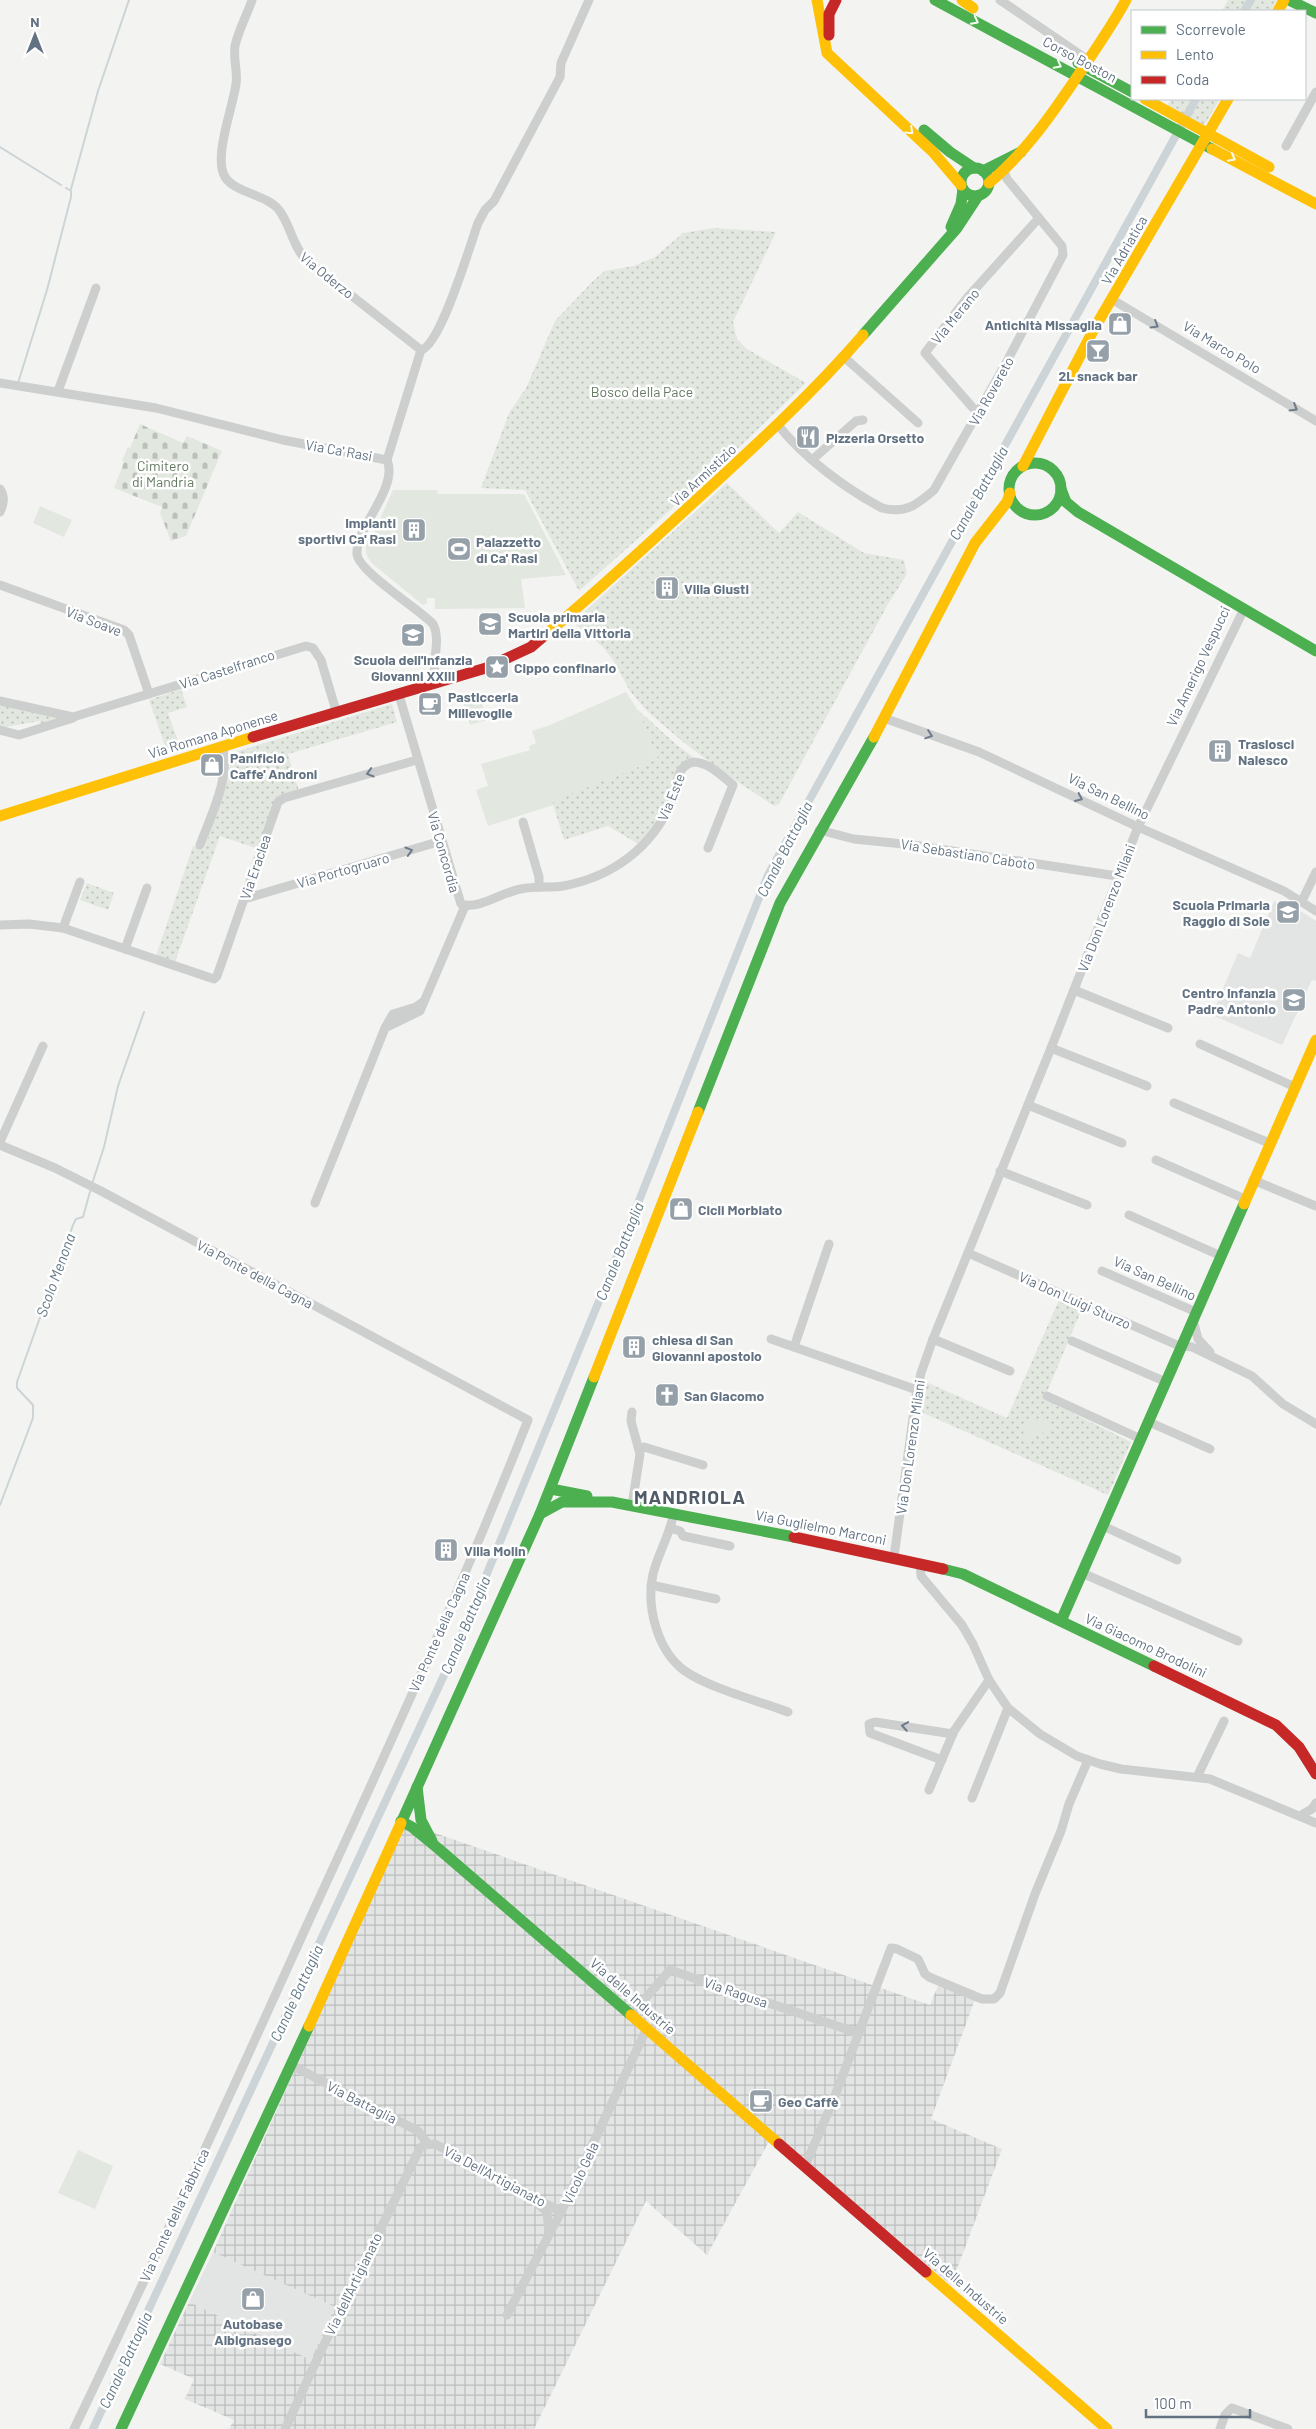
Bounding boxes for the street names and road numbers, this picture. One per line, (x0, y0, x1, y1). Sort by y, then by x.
street label: Corso Boston (1040, 32, 1120, 86)
street label: Via Adriatica (1097, 213, 1151, 287)
street label: Via Oderzo (297, 248, 357, 302)
street label: Via Merano (927, 285, 983, 347)
street label: Via Marco Polo (1180, 317, 1264, 377)
street label: Via Rovereto (965, 353, 1017, 429)
street label: Via Ca' Rasi (304, 436, 374, 464)
street label: Via Armistizio (667, 440, 739, 510)
street label: Via Soave (64, 603, 124, 639)
street label: Via Amerigo Vespucci (1163, 603, 1233, 729)
street label: Via Castelfranco (177, 646, 277, 692)
street label: Via Romana Aponense (146, 706, 280, 762)
street label: Via San Bellino (1065, 769, 1153, 823)
street label: Via Este (654, 771, 688, 823)
street label: Via Concordia (424, 809, 464, 895)
street label: Via Eraclea (236, 832, 274, 902)
street label: Via Sebastiano Caboto (900, 835, 1036, 873)
street label: Via Don Lorenzo Milani (1074, 842, 1138, 974)
street label: Via Portogruaro (295, 849, 391, 891)
street label: Via Ponte della Cagna (194, 1236, 316, 1312)
street label: Via San Bellino (1111, 1252, 1199, 1304)
street label: Via Don Luigi Sturzo (1016, 1268, 1134, 1332)
street label: Via Don Lorenzo Milani (892, 1379, 928, 1515)
street label: Via Guglielmo Marconi (754, 1506, 888, 1548)
street label: Via Ponte della Cagna (405, 1569, 473, 1695)
street label: Via Giacomo Brodolini (1082, 1609, 1210, 1681)
street label: Via delle Industrie (587, 1954, 679, 2038)
street label: Via Ragusa (702, 1973, 770, 2011)
street label: Via Battaglia (324, 2077, 400, 2127)
street label: Vicolo Gela (558, 2139, 602, 2207)
street label: Via Dell'Artigianato (441, 2142, 549, 2210)
street label: Via Ponte della Fabbrica (136, 2146, 212, 2284)
street label: Via dell'Artigianato (321, 2230, 385, 2338)
street label: Via delle Industrie (920, 2244, 1012, 2328)

